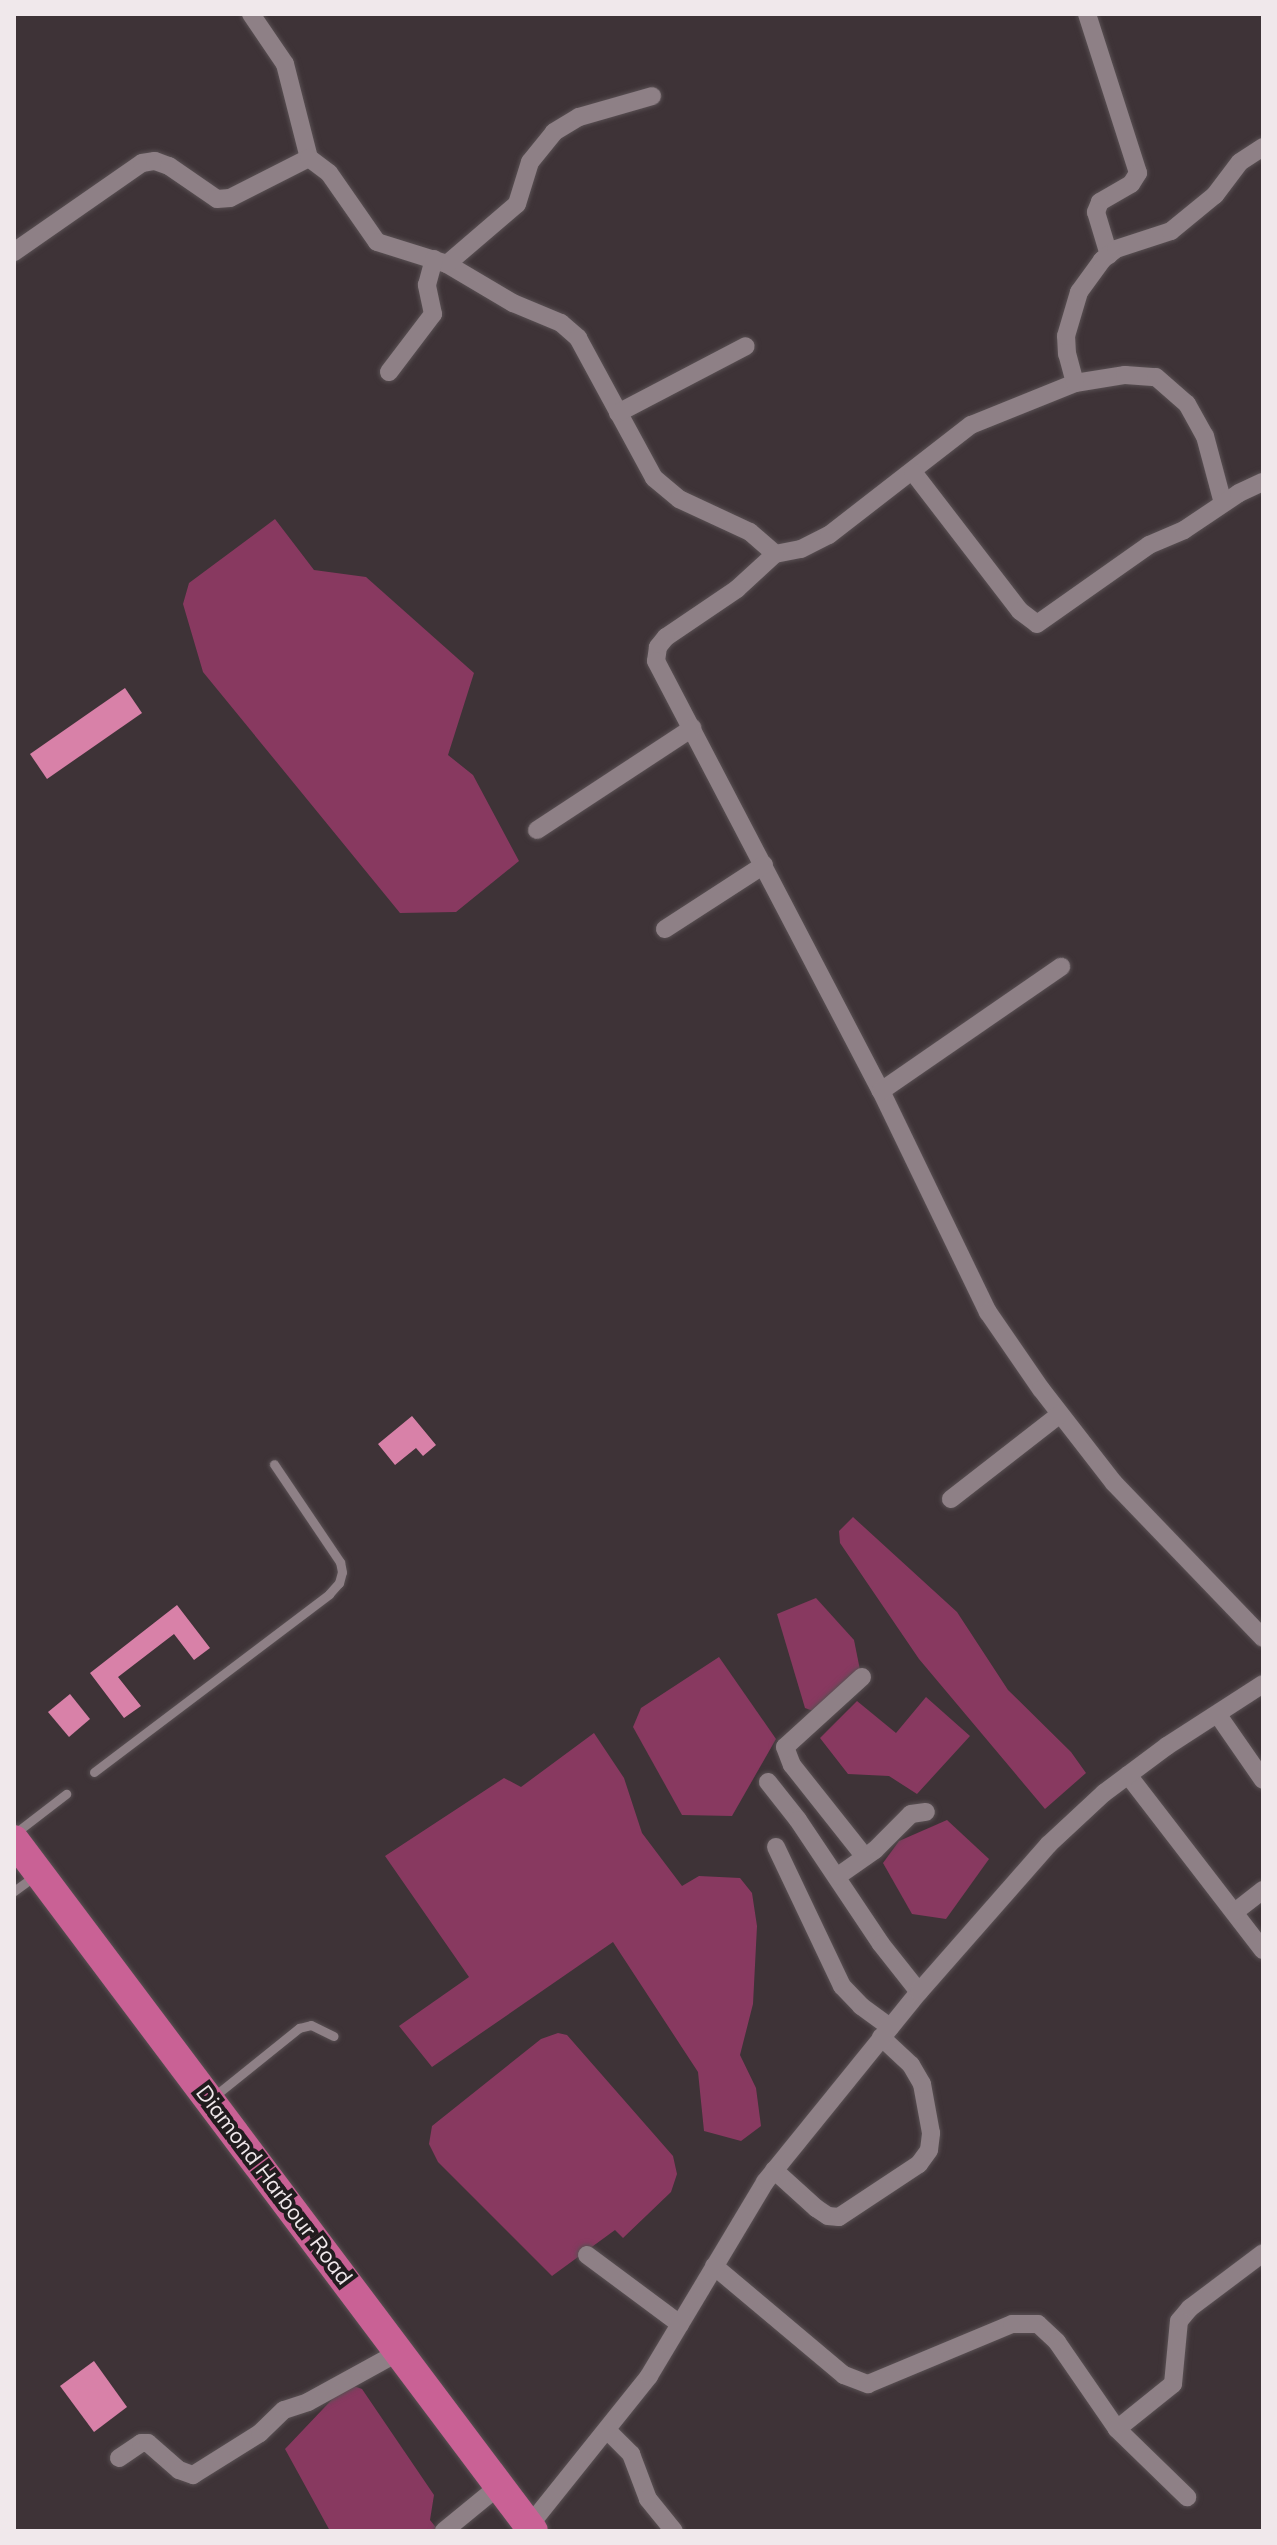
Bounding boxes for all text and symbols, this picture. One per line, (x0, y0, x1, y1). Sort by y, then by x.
street label: Diamond Harbour Road (190, 2080, 358, 2290)

